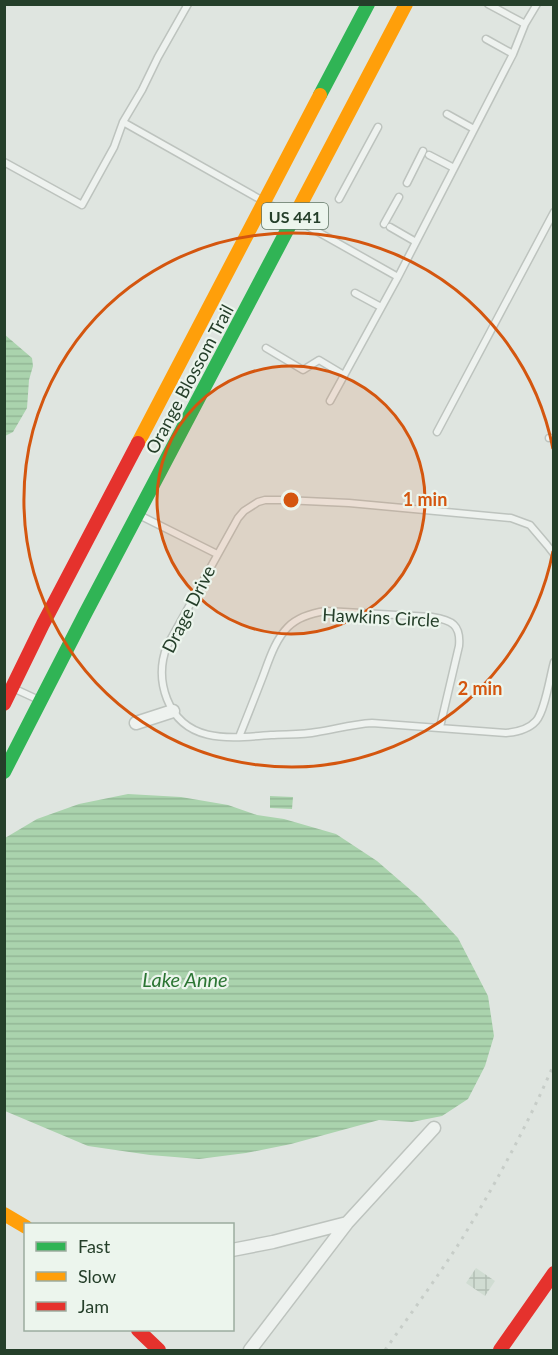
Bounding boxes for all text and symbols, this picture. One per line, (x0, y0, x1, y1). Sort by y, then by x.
road number: US 441 (262, 203, 328, 229)
street label: Orange Blossom Trail (140, 301, 238, 457)
text: 1 min (403, 488, 447, 510)
centre of rings (281, 490, 301, 510)
street label: Drage Drive (157, 562, 219, 656)
street label: Hawkins Circle (322, 603, 440, 631)
text: 2 min (458, 677, 502, 699)
water label: Lake Anne (142, 967, 228, 991)
legend (24, 1223, 234, 1331)
text: Fast (78, 1235, 111, 1257)
text: Slow (78, 1265, 116, 1287)
text: Jam (78, 1295, 109, 1317)

